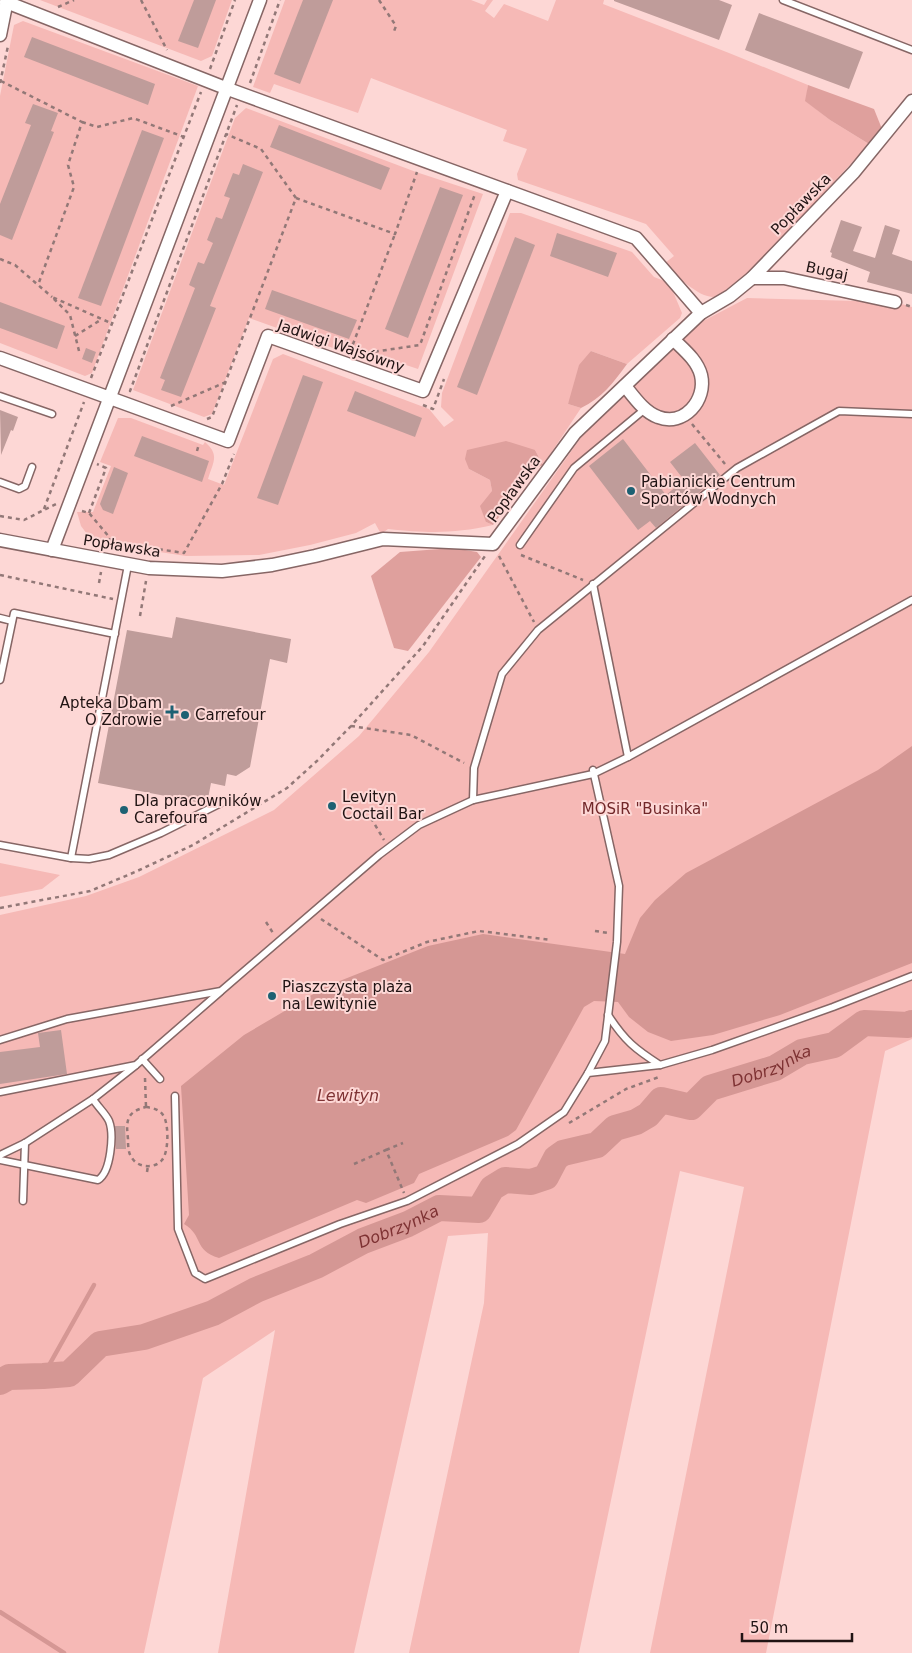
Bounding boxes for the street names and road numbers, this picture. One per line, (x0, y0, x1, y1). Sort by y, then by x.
street label: Popławska (767, 170, 835, 238)
street label: Bugaj (804, 258, 850, 284)
street label: Jadwigi Wajsówny (274, 316, 407, 376)
street label: Popławska (484, 452, 544, 526)
street label: Popławska (82, 531, 162, 561)

